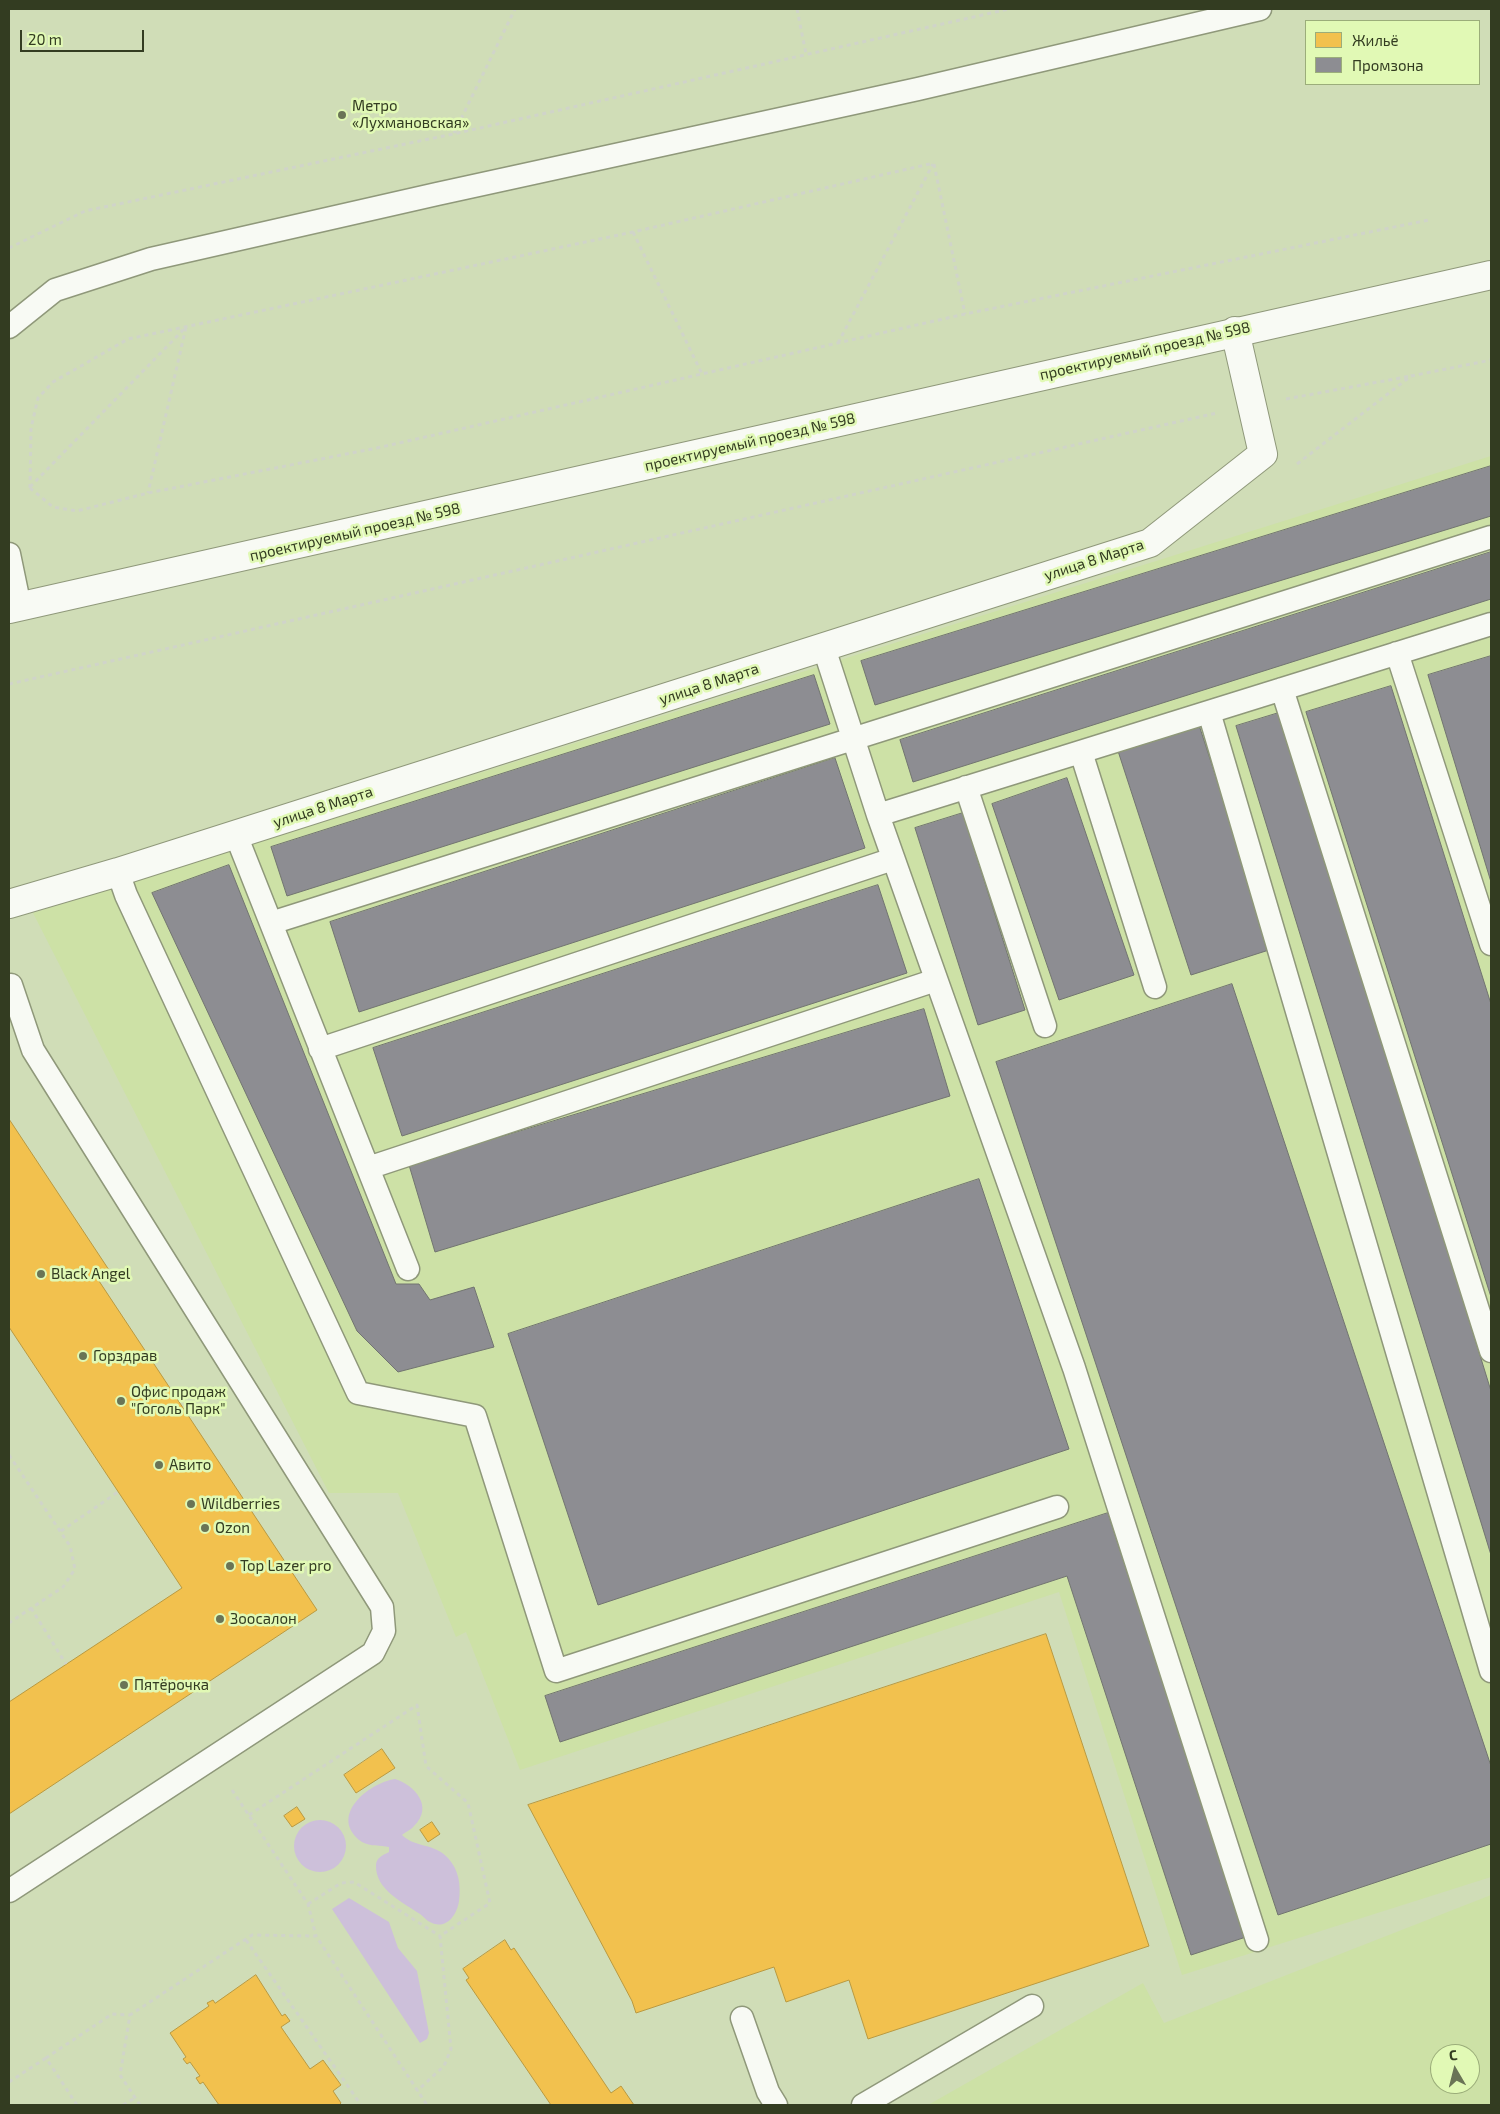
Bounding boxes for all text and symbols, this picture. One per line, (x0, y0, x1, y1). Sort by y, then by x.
scale bar (22, 20, 146, 52)
legend (1305, 20, 1480, 85)
text: 20 m (28, 30, 62, 48)
text: Жильё (1352, 31, 1399, 49)
text: Промзона (1352, 56, 1424, 74)
place label: Метро «Лухмановская» (352, 97, 469, 132)
marker: Метро «Лухмановская» (336, 109, 348, 121)
street label: проектируемый проезд № 598 (1038, 318, 1252, 384)
street label: проектируемый проезд № 598 (643, 409, 857, 475)
street label: проектируемый проезд № 598 (248, 499, 462, 565)
street label: улица 8 Марта (1042, 535, 1146, 585)
street label: улица 8 Марта (657, 659, 761, 709)
street label: улица 8 Марта (271, 782, 375, 832)
place label: Black Angel (51, 1265, 130, 1283)
marker: Black Angel (35, 1268, 47, 1280)
place label: Горздрав (93, 1347, 157, 1365)
marker: Горздрав (77, 1350, 89, 1362)
place label: Офис продаж "Гоголь Парк" (131, 1383, 226, 1418)
marker: Офис продаж "Гоголь Парк" (115, 1395, 127, 1407)
place label: Авито (169, 1456, 211, 1474)
marker: Авито (153, 1459, 165, 1471)
place label: Wildberries (201, 1495, 280, 1513)
marker: Wildberries (185, 1498, 197, 1510)
place label: Ozon (215, 1519, 250, 1537)
marker: Ozon (199, 1522, 211, 1534)
place label: Top Lazer pro (240, 1557, 332, 1575)
marker: Top Lazer pro (224, 1560, 236, 1572)
place label: Зоосалон (230, 1610, 297, 1628)
marker: Зоосалон (214, 1613, 226, 1625)
place label: Пятёрочка (134, 1676, 209, 1694)
marker: Пятёрочка (118, 1679, 130, 1691)
north arrow (1430, 2044, 1480, 2094)
text: С (1448, 2046, 1458, 2064)

